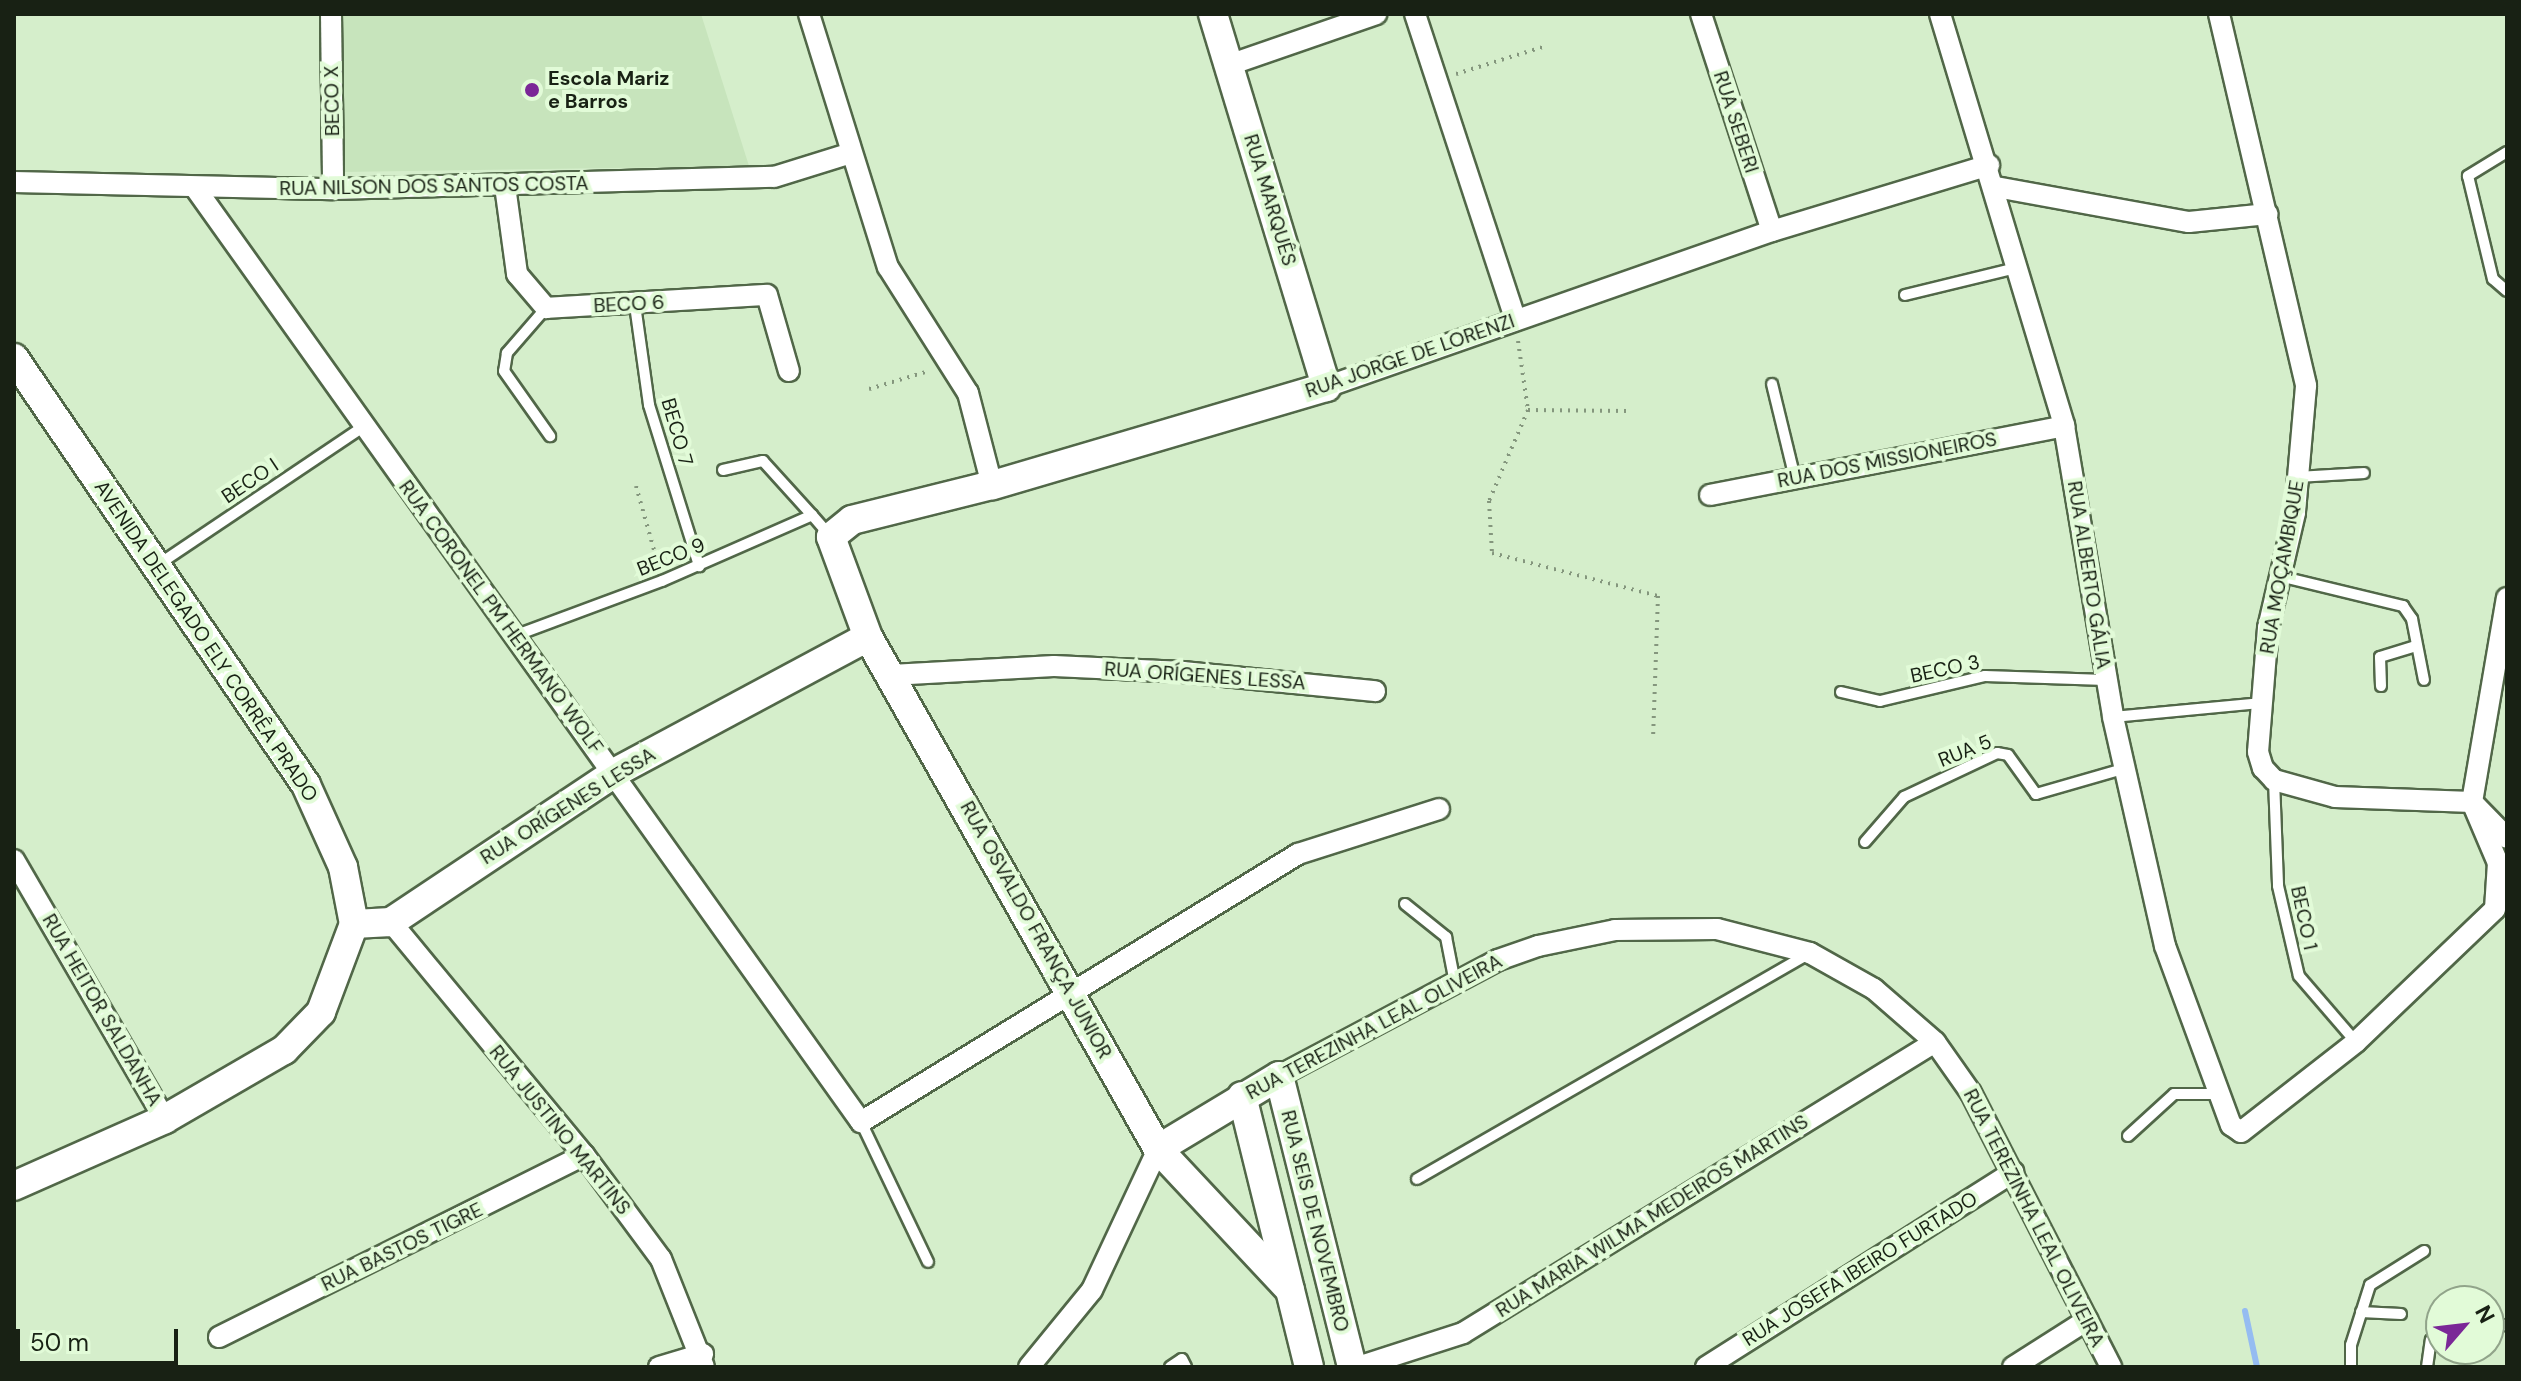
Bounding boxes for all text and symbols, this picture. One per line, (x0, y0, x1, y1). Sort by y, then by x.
street label: BECO X (319, 66, 345, 136)
place label: Escola Mariz e Barros (548, 66, 669, 113)
street label: RUA SEBERI (1708, 68, 1764, 176)
marker: Escola Mariz e Barros (523, 81, 541, 99)
street label: RUA MARQUÊS (1239, 131, 1301, 269)
street label: RUA NILSON DOS SANTOS COSTA (279, 171, 589, 201)
street label: BECO 6 (593, 290, 665, 318)
street label: RUA JORGE DE LORENZI (1302, 309, 1518, 403)
street label: BECO 7 (656, 395, 698, 469)
street label: RUA DOS MISSIONEIROS (1775, 427, 1999, 493)
street label: BECO I (217, 453, 283, 509)
street label: AVENIDA DELEGADO ELY CORRÊA PRADO (89, 476, 323, 806)
street label: RUA CORONEL PM HERMANO WOLF (394, 476, 608, 758)
street label: RUA MOÇAMBIQUE (2255, 478, 2309, 656)
street label: RUA ALBERTO GÁLIA (2062, 479, 2116, 671)
street label: BECO 9 (634, 533, 708, 581)
street label: BECO 3 (1908, 650, 1982, 688)
street label: RUA ORÍGENES LESSA (1103, 657, 1307, 695)
street label: RUA 5 (1935, 730, 1995, 772)
street label: RUA ORÍGENES LESSA (476, 742, 660, 870)
street label: RUA OSVALDO FRANÇA JUNIOR (955, 797, 1117, 1063)
street label: BECO 1 (2286, 884, 2322, 952)
street label: RUA HEITOR SALDANHA (37, 910, 167, 1110)
street label: RUA TEREZINHA LEAL OLIVEIRA (1242, 949, 1506, 1105)
street label: RUA JUSTINO MARTINS (484, 1040, 636, 1220)
street label: RUA TEREZINHA LEAL OLIVEIRA (1958, 1085, 2110, 1351)
street label: RUA SEIS DE NOVEMBRO (1276, 1108, 1354, 1334)
street label: RUA MARIA WILMA MEDEIROS MARTINS (1491, 1109, 1813, 1323)
street label: RUA JOSEFA IBEIRO FURTADO (1738, 1187, 1982, 1351)
street label: RUA BASTOS TIGRE (317, 1198, 487, 1296)
north arrow (2425, 1285, 2505, 1365)
text: N (2468, 1301, 2501, 1328)
scale bar (20, 1313, 182, 1363)
text: 50 m (30, 1327, 89, 1358)

